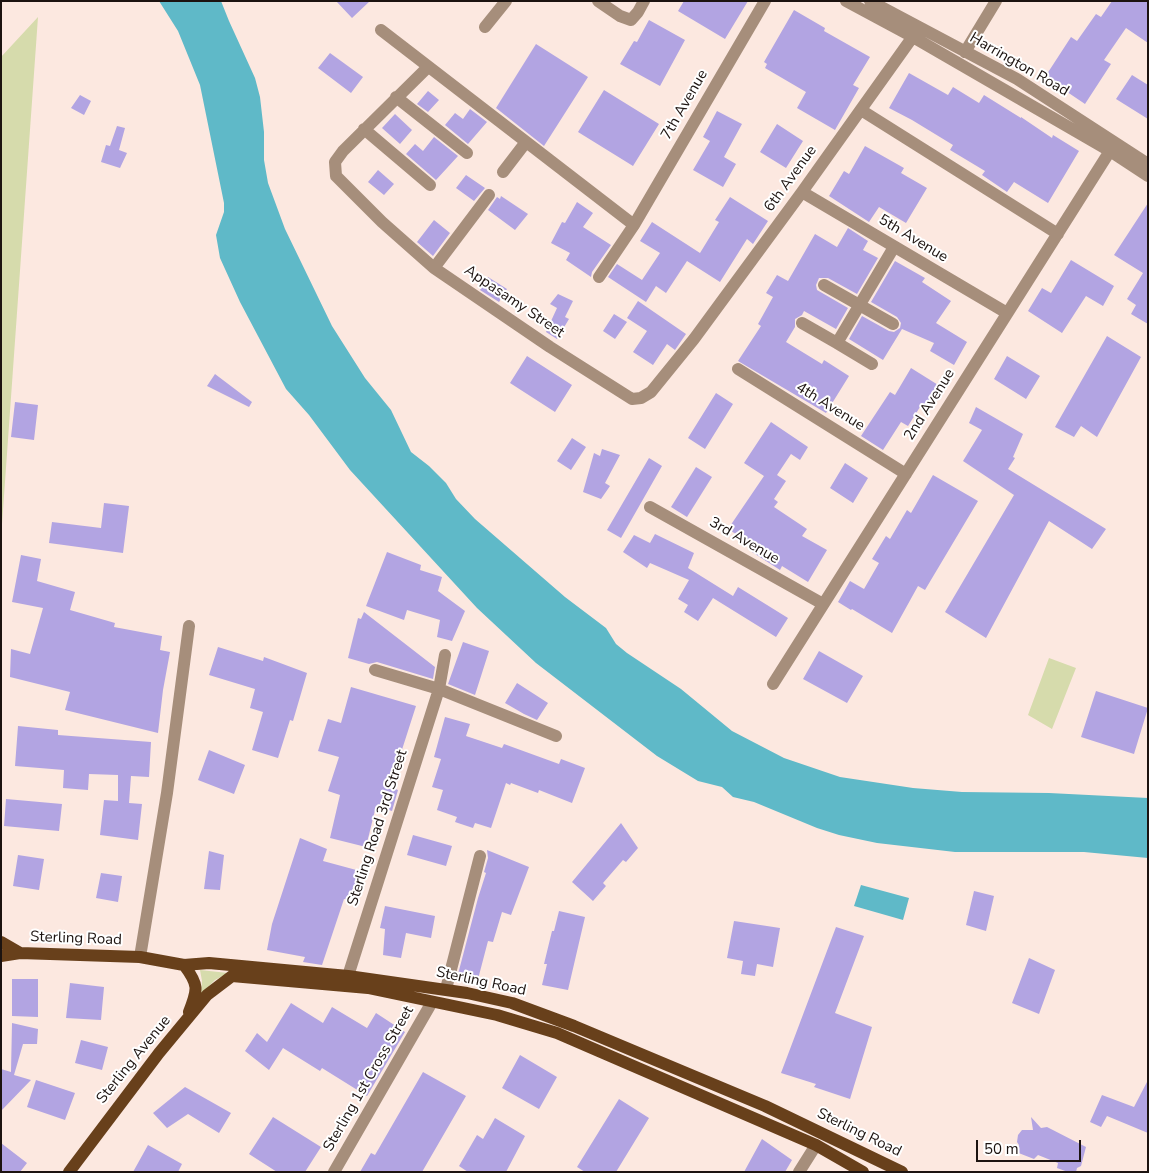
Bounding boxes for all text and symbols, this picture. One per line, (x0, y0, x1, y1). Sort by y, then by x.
street label: Harrington Road (966, 29, 1072, 101)
street label: 7th Avenue (658, 67, 712, 143)
street label: 6th Avenue (761, 142, 821, 216)
street label: 5th Avenue (875, 211, 951, 267)
street label: Appasamy Street (461, 262, 567, 342)
street label: 2nd Avenue (901, 366, 959, 444)
street label: 4th Avenue (792, 379, 868, 435)
street label: 3rd Avenue (706, 514, 782, 568)
street label: Sterling Road 3rd Street (344, 748, 412, 908)
street label: Sterling Road (30, 928, 122, 950)
street label: Sterling Road (434, 964, 528, 1000)
street label: Sterling 1st Cross Street (320, 1003, 418, 1155)
street label: Sterling Avenue (93, 1012, 175, 1108)
street label: Sterling Road (814, 1105, 904, 1161)
scale bar (979, 1130, 1084, 1162)
text: 50 m (984, 1139, 1019, 1159)

